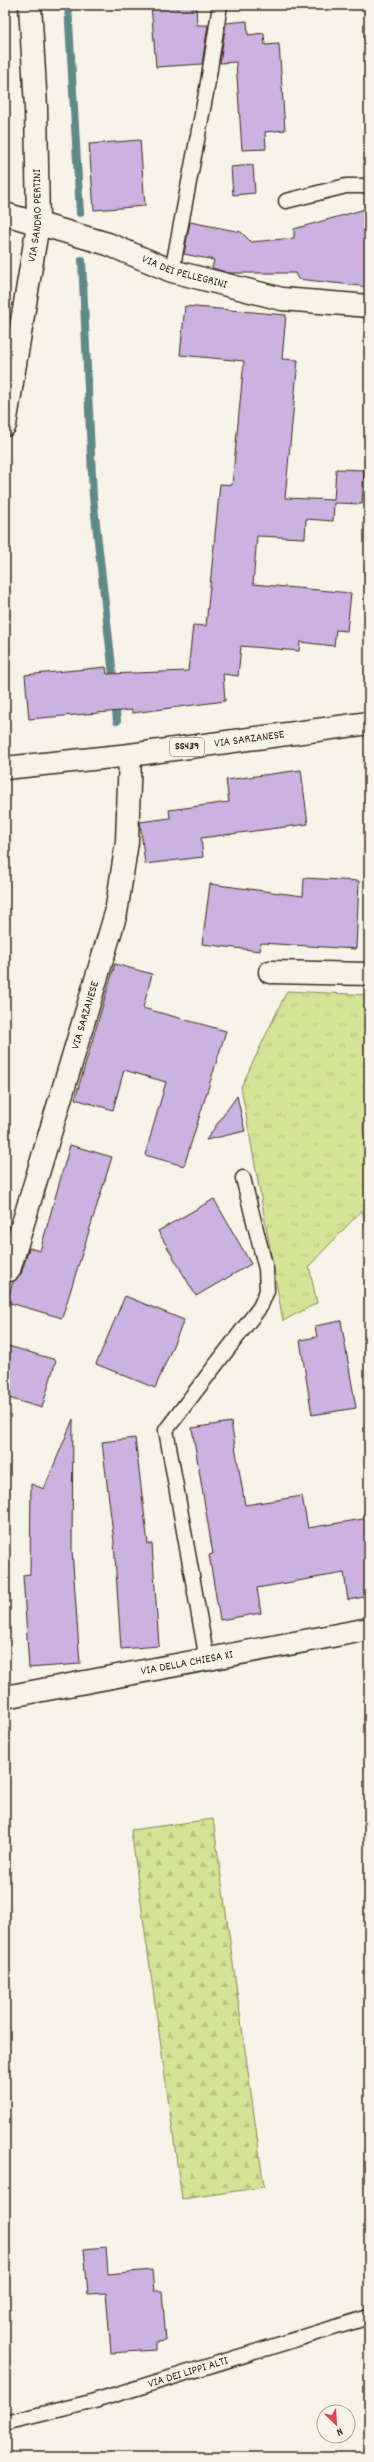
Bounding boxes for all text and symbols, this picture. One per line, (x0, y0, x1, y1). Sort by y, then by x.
street label: VIA SANDRO PERTINI (23, 169, 47, 263)
street label: VIA DEI PELLEGRINI (139, 251, 229, 293)
street label: VIA SARZANESE (213, 726, 286, 752)
road number: SS439 (170, 738, 204, 756)
street label: VIA SARZANESE (67, 978, 104, 1051)
street label: VIA DELLA CHIESA XI (139, 1646, 235, 1680)
street label: VIA DEI LIPPI ALTI (146, 2352, 230, 2393)
north arrow (316, 2404, 356, 2444)
text: N (333, 2423, 345, 2440)

